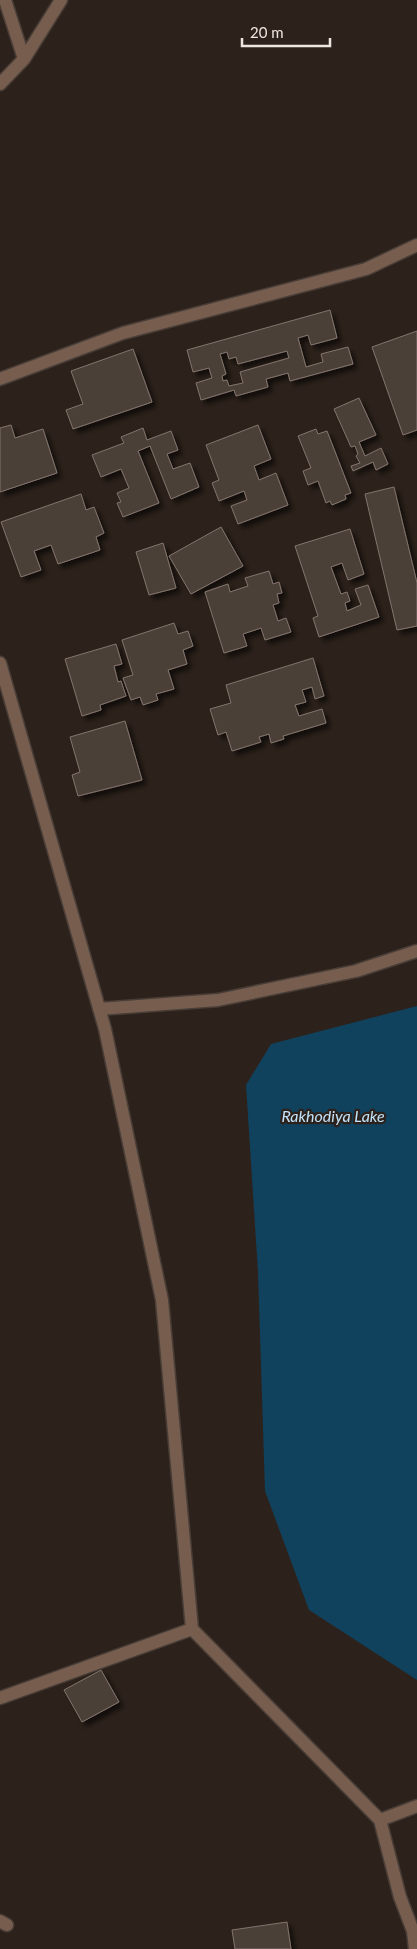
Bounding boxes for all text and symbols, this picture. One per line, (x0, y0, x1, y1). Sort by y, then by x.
scale bar (242, 15, 330, 47)
text: 20 m (250, 23, 284, 41)
water label: Rakhodiya Lake (281, 1106, 385, 1125)

